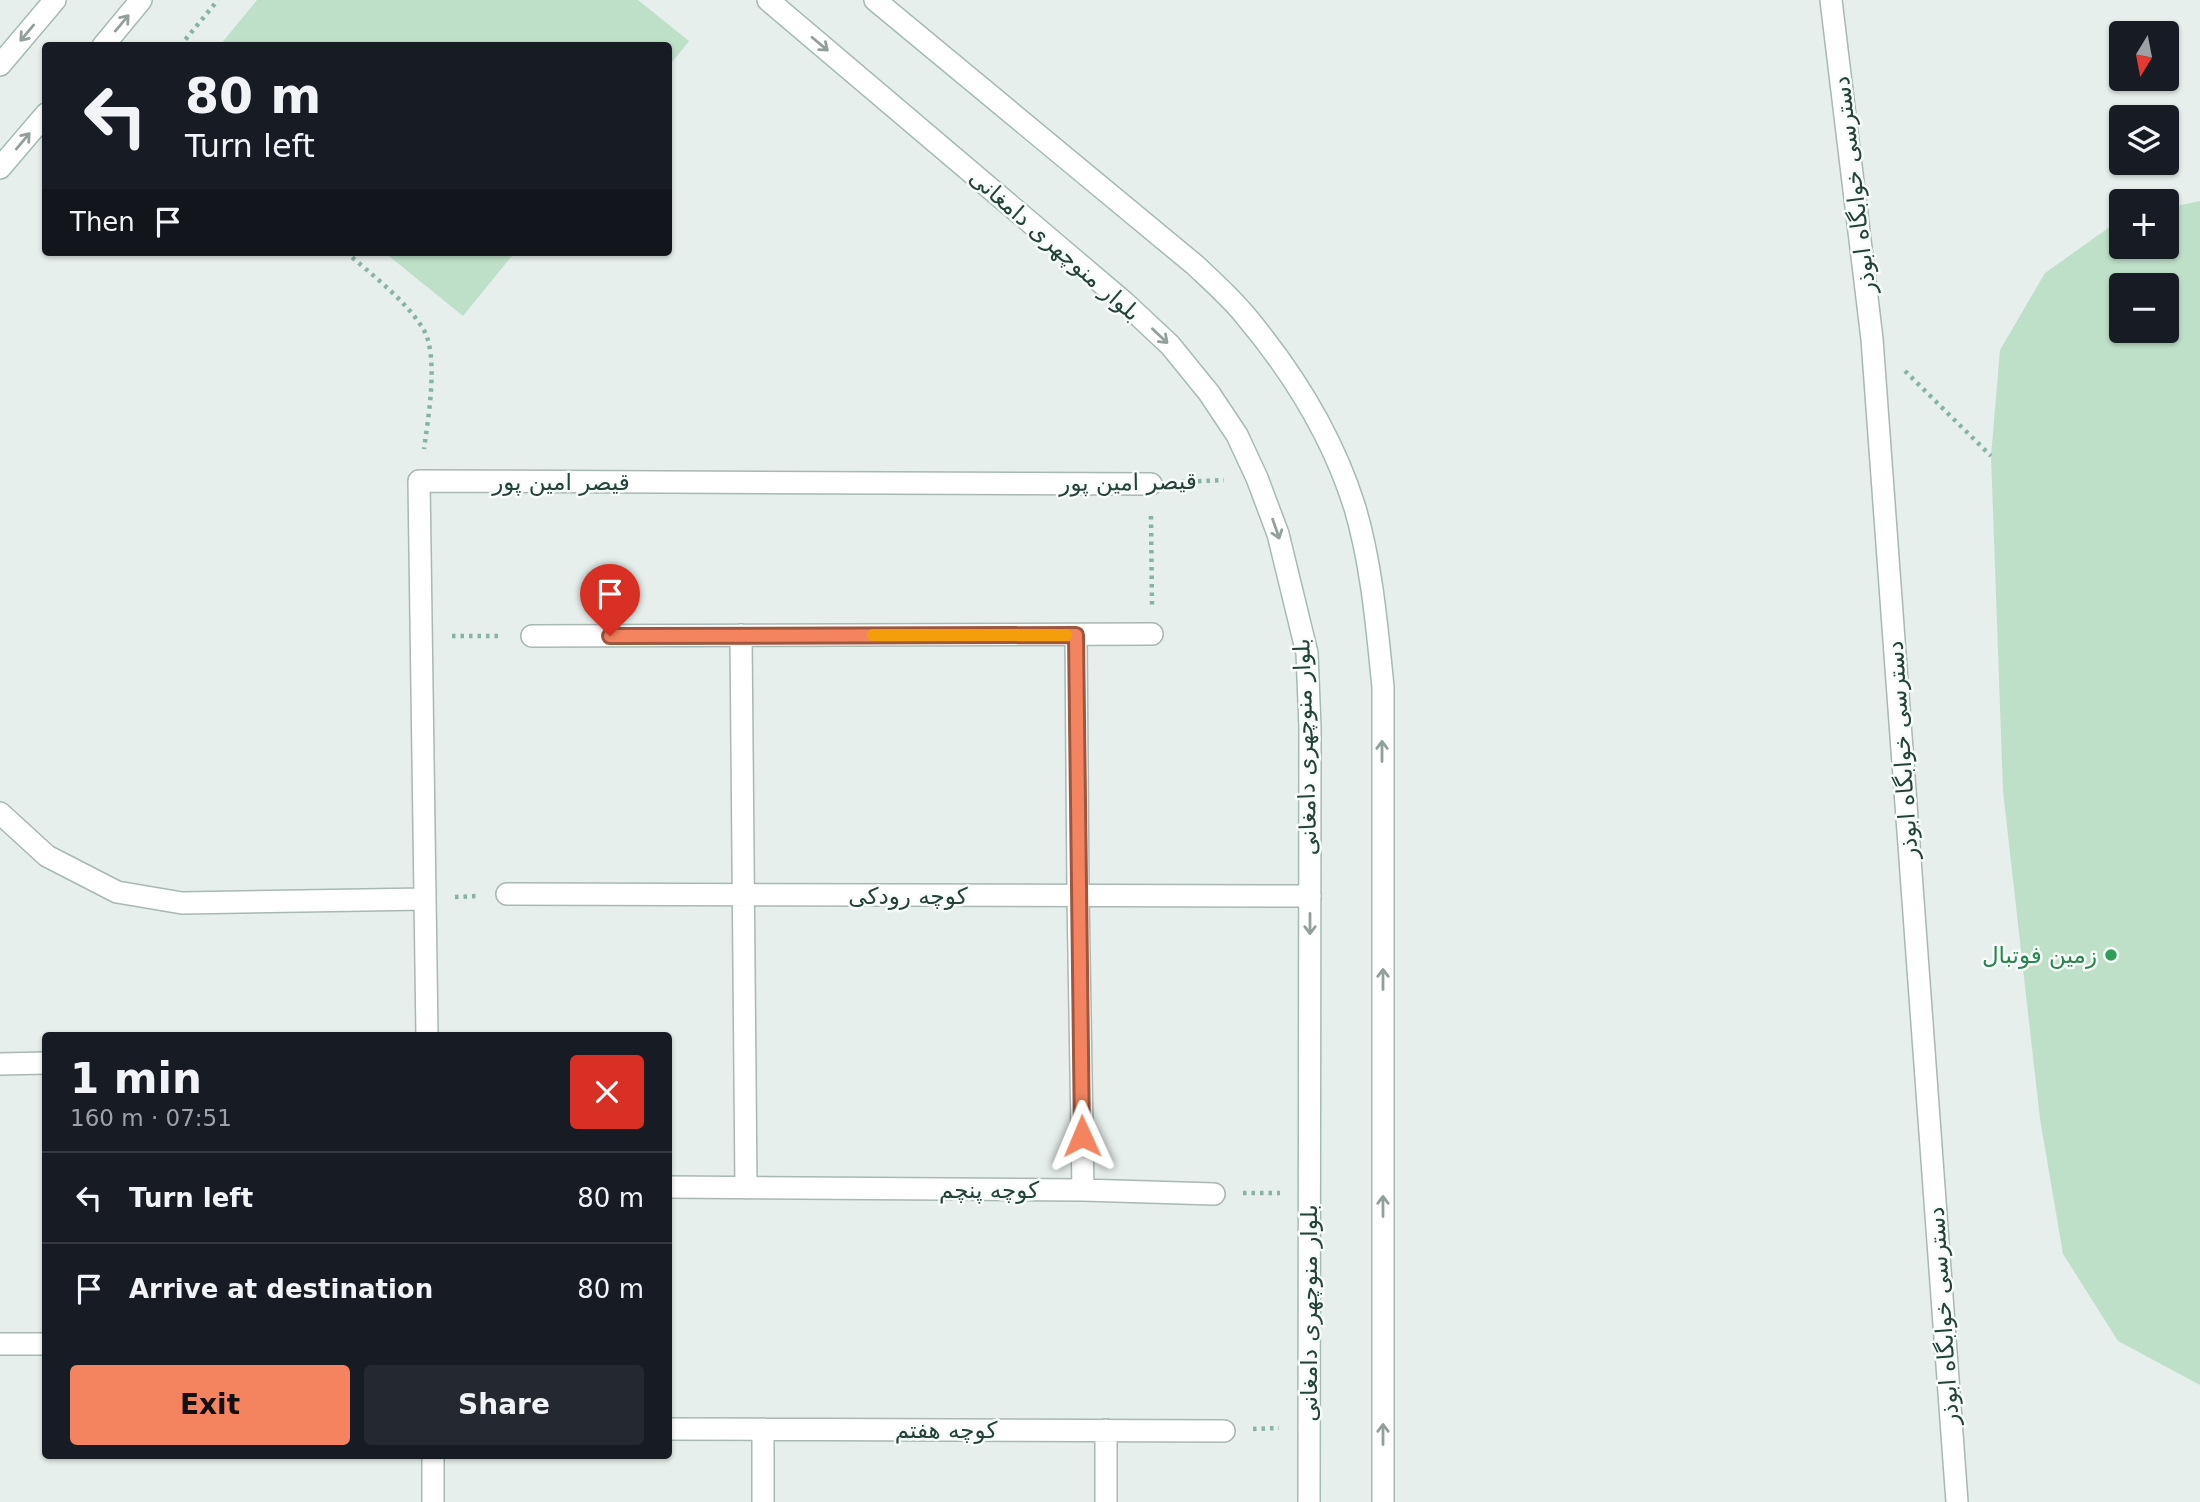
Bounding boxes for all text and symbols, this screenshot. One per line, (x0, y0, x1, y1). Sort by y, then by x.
one-way arrow (114, 14, 130, 32)
north arrow (2109, 21, 2179, 91)
map controls (2109, 21, 2179, 343)
one-way arrow (20, 23, 35, 41)
one-way arrow (810, 36, 828, 52)
text: 80 m (185, 68, 321, 125)
icon: left (70, 70, 161, 161)
street label: دسترسی خوابگاه ابوذر (1828, 75, 1881, 296)
button: layers (2109, 105, 2179, 175)
text: Turn left (185, 127, 315, 165)
one-way arrow (15, 132, 31, 150)
street label: بلوار منوچهری دامغانی (964, 164, 1146, 327)
button: + (2109, 189, 2179, 259)
icon: arrive (149, 203, 187, 241)
text: Then (70, 207, 135, 237)
button: − (2109, 273, 2179, 343)
one-way arrow (1151, 327, 1168, 344)
street label: قیصر امین پور (1058, 468, 1197, 497)
street label: قیصر امین پور (491, 469, 630, 496)
one-way arrow (1271, 517, 1283, 539)
pin (580, 564, 640, 636)
icon: arrive (591, 575, 629, 613)
street label: بلوار منوچهری دامغانی (1288, 638, 1323, 856)
street label: دسترسی خوابگاه ابوذر (1881, 640, 1924, 861)
one-way arrow (1375, 740, 1389, 763)
street label: کوچه رودکی (848, 883, 968, 910)
one-way arrow (1303, 912, 1317, 935)
place label: زمین فوتبال (1982, 942, 2097, 969)
marker: زمین فوتبال (2103, 947, 2119, 963)
one-way arrow (1376, 968, 1390, 991)
text: 1 min (70, 1054, 202, 1103)
button: close (570, 1055, 644, 1129)
position arrow (1045, 1099, 1119, 1173)
text: 160 m · 07:51 (70, 1105, 232, 1131)
street label: کوچه پنچم (939, 1177, 1039, 1204)
icon: left (70, 1179, 108, 1217)
text: Turn left (129, 1183, 253, 1213)
text: 80 m (577, 1183, 644, 1213)
one-way arrow (1376, 1195, 1390, 1218)
street label: بلوار منوچهری دامغانی (1296, 1204, 1323, 1422)
street label: دسترسی خوابگاه ابوذر (1922, 1206, 1965, 1427)
icon: arrive (70, 1270, 108, 1308)
text: Arrive at destination (129, 1274, 433, 1304)
text: 80 m (577, 1274, 644, 1304)
button: Exit (70, 1365, 350, 1445)
button: Share (364, 1365, 644, 1445)
street label: کوچه هفتم (895, 1417, 997, 1444)
one-way arrow (1376, 1423, 1390, 1446)

